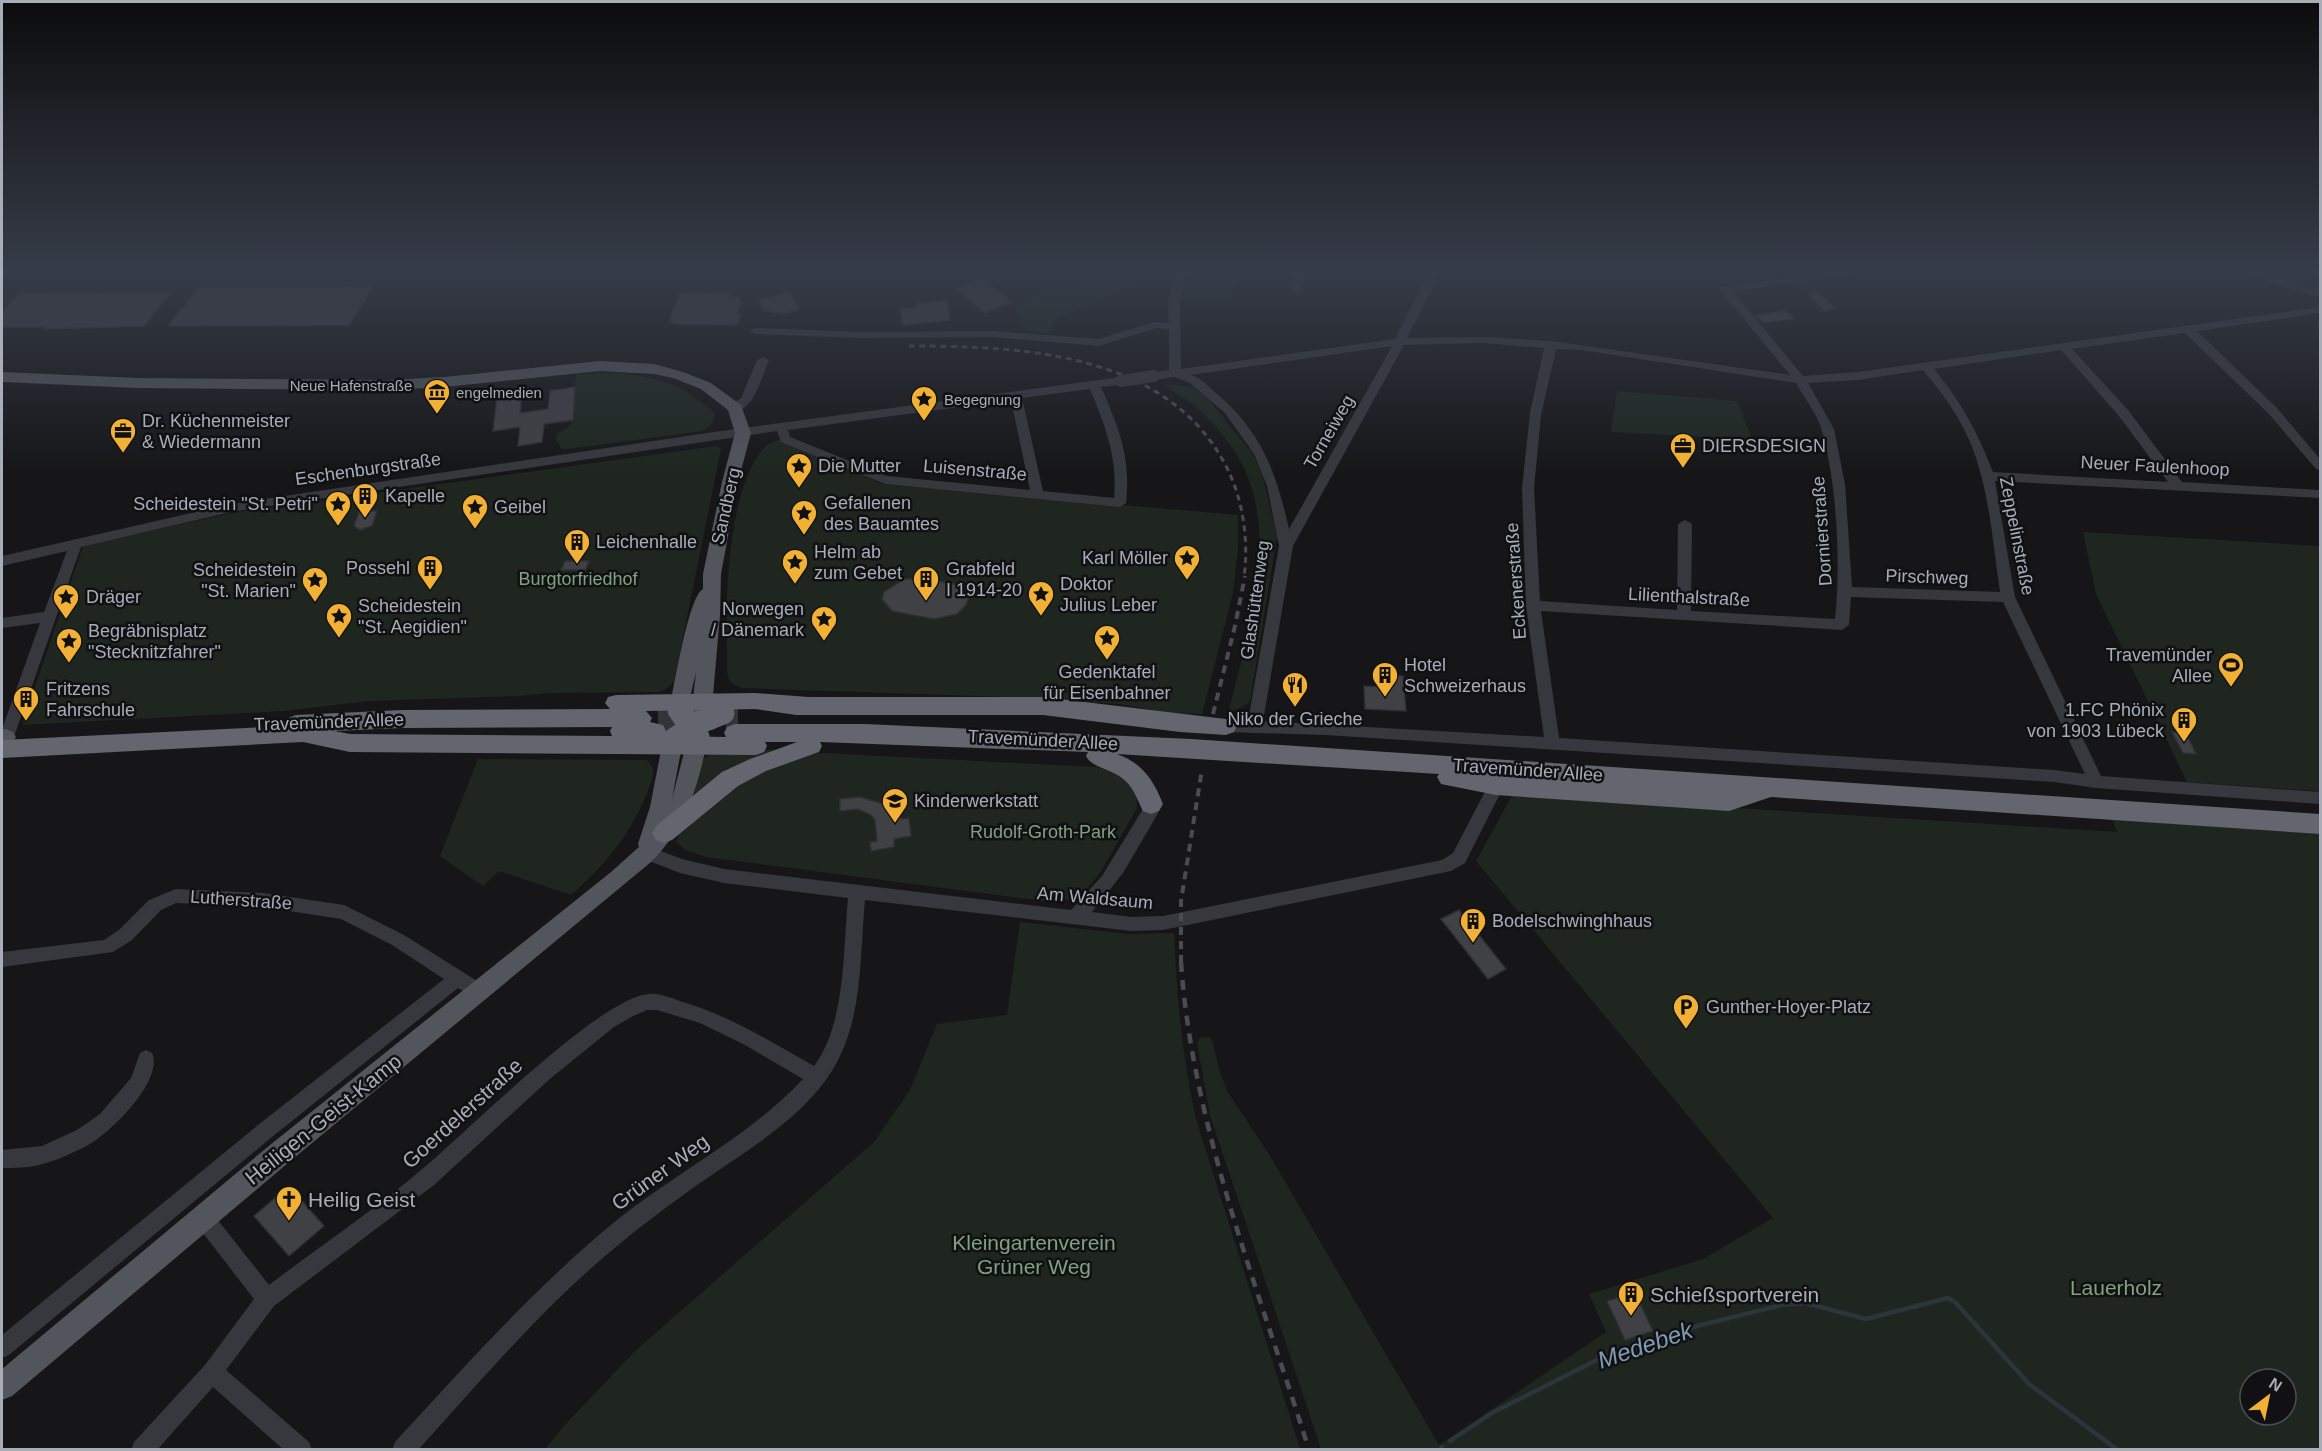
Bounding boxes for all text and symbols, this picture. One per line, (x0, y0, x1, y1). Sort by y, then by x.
street label: Neue Hafenstraße (290, 377, 412, 394)
museum icon: engelmedien (422, 377, 452, 415)
place label: engelmedien (456, 384, 542, 401)
place icon: Begegnung (909, 384, 939, 422)
place label: Begegnung (944, 391, 1021, 408)
street label: Torneiweg (1300, 391, 1358, 473)
place label: Dr. Küchenmeister & Wiedermann (142, 411, 290, 452)
office icon: Dr. Küchenmeister & Wiedermann (108, 416, 138, 454)
office icon: DIERSDESIGN (1668, 431, 1698, 469)
place label: DIERSDESIGN (1702, 436, 1826, 456)
street label: Eschenburgstraße (294, 449, 442, 489)
place icon: Die Mutter (784, 451, 814, 489)
street label: Neuer Faulenhoop (2080, 452, 2230, 480)
place label: Die Mutter (818, 456, 901, 476)
street label: Luisenstraße (922, 456, 1028, 484)
street label: Sandberg (707, 466, 745, 546)
street label: Dornierstraße (1808, 475, 1836, 587)
street label: Zeppelinstraße (1996, 475, 2038, 597)
building icon: Kapelle (350, 481, 380, 519)
place label: Kapelle (385, 486, 445, 506)
place icon: Scheidestein "St. Petri" (323, 489, 353, 527)
place icon: Geibel (460, 492, 490, 530)
place label: Gefallenen des Bauamtes (824, 493, 939, 534)
place label: Scheidestein "St. Petri" (133, 494, 318, 514)
place label: Geibel (494, 497, 546, 517)
place icon: Gefallenen des Bauamtes (789, 498, 819, 536)
street label: Eckenerstraße (1502, 522, 1530, 640)
building icon: Leichenhalle (562, 527, 592, 565)
place label: Leichenhalle (596, 532, 697, 552)
street label: Glashüttenweg (1237, 539, 1273, 661)
place label: Helm ab zum Gebet (814, 542, 902, 583)
place icon: Karl Möller (1172, 543, 1202, 581)
place icon: Helm ab zum Gebet (780, 547, 810, 585)
place label: Karl Möller (1082, 548, 1168, 568)
building icon: Possehl (415, 553, 445, 591)
place label: Possehl (346, 558, 410, 578)
place label: Grabfeld I 1914-20 (946, 559, 1022, 600)
place label: Scheidestein "St. Marien" (193, 560, 296, 601)
building icon: Grabfeld I 1914-20 (911, 564, 941, 602)
place icon: Scheidestein "St. Marien" (300, 565, 330, 603)
street label: Pirschweg (1885, 566, 1969, 588)
park label: Burgtorfriedhof (518, 569, 639, 589)
place label: Doktor Julius Leber (1060, 574, 1157, 615)
place icon: Doktor Julius Leber (1026, 579, 1056, 617)
place icon: Dräger (51, 582, 81, 620)
street label: Lilienthalstraße (1628, 584, 1750, 610)
place label: Dräger (86, 587, 141, 607)
place label: Scheidestein "St. Aegidien" (358, 596, 467, 637)
place label: Norwegen / Dänemark (711, 599, 805, 640)
place icon: Scheidestein "St. Aegidien" (324, 601, 354, 639)
place icon: Norwegen / Dänemark (809, 604, 839, 642)
place label: Begräbnisplatz "Stecknitzfahrer" (88, 621, 221, 662)
place icon: Gedenktafel für Eisenbahner (1092, 623, 1122, 661)
place icon: Begräbnisplatz "Stecknitzfahrer" (54, 626, 84, 664)
place label: Travemünder Allee (2106, 645, 2212, 686)
sports icon: Travemünder Allee (2216, 650, 2246, 688)
place label: Hotel Schweizerhaus (1404, 655, 1526, 696)
building icon: Hotel Schweizerhaus (1370, 660, 1400, 698)
place label: Gedenktafel für Eisenbahner (1043, 662, 1171, 703)
restaurant icon: Niko der Grieche (1280, 670, 1310, 708)
place label: Fritzens Fahrschule (46, 679, 135, 720)
building icon: Fritzens Fahrschule (11, 684, 41, 722)
place label: 1.FC Phönix von 1903 Lübeck (2027, 700, 2165, 741)
building icon: 1.FC Phönix von 1903 Lübeck (2169, 705, 2199, 743)
street label: Travemünder Allee (253, 709, 405, 735)
place label: Niko der Grieche (1227, 709, 1363, 729)
street label: Travemünder Allee (967, 726, 1119, 754)
street label: Travemünder Allee (1452, 755, 1604, 785)
school or university icon: Kinderwerkstatt (880, 786, 910, 824)
place label: Kinderwerkstatt (914, 791, 1038, 811)
park label: Rudolf-Groth-Park (970, 822, 1117, 842)
street label: Am Waldsaum (1036, 883, 1154, 913)
street label: Lutherstraße (189, 886, 293, 914)
building icon: Bodelschwinghhaus (1458, 906, 1488, 944)
place label: Bodelschwinghhaus (1492, 911, 1652, 931)
parking icon: Gunther-Hoyer-Platz (1671, 992, 1701, 1030)
place label: Gunther-Hoyer-Platz (1706, 997, 1871, 1017)
street label: Heiligen-Geist-Kamp (240, 1049, 406, 1189)
street label: Goerdelerstraße (397, 1053, 527, 1173)
street label: Grüner Weg (607, 1129, 713, 1215)
church icon: Heilig Geist (274, 1184, 304, 1222)
place label: Heilig Geist (308, 1188, 416, 1211)
park label: Kleingartenverein Grüner Weg (952, 1231, 1116, 1278)
park label: Lauerholz (2070, 1276, 2162, 1299)
building icon: Schießsportverein (1616, 1279, 1646, 1317)
place label: Schießsportverein (1650, 1283, 1819, 1306)
water label: Medebek (1594, 1316, 1698, 1374)
north arrow (2238, 1367, 2298, 1427)
text: N (2266, 1374, 2285, 1395)

